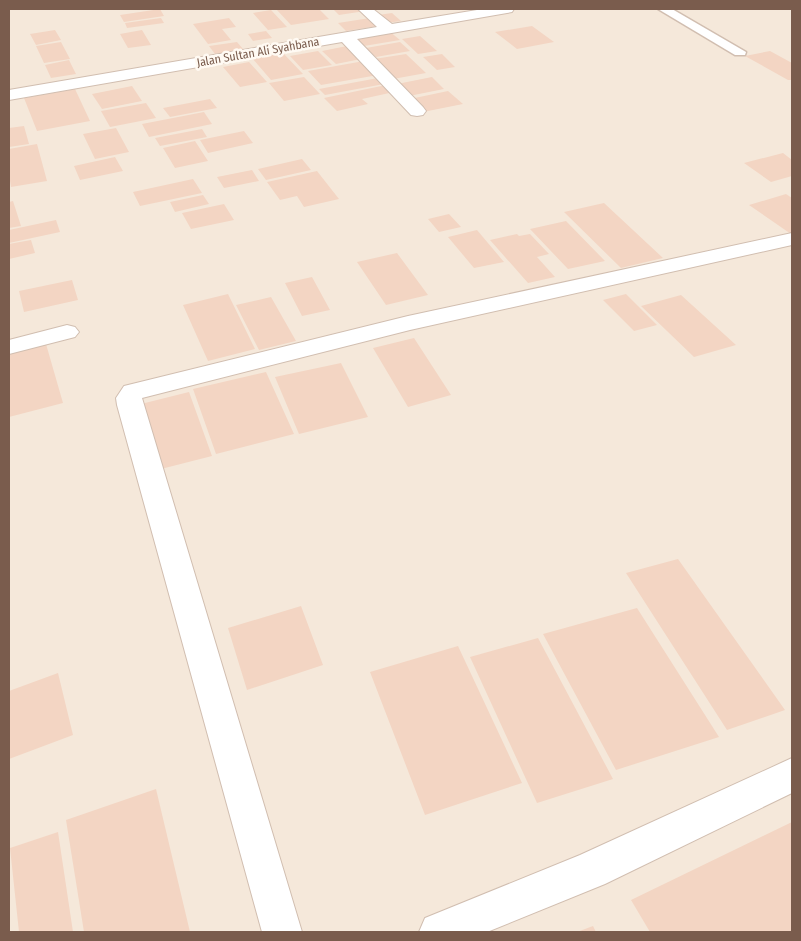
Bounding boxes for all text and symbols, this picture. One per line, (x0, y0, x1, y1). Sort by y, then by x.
street label: Jalan Sultan Ali Syahbana (196, 34, 321, 70)

